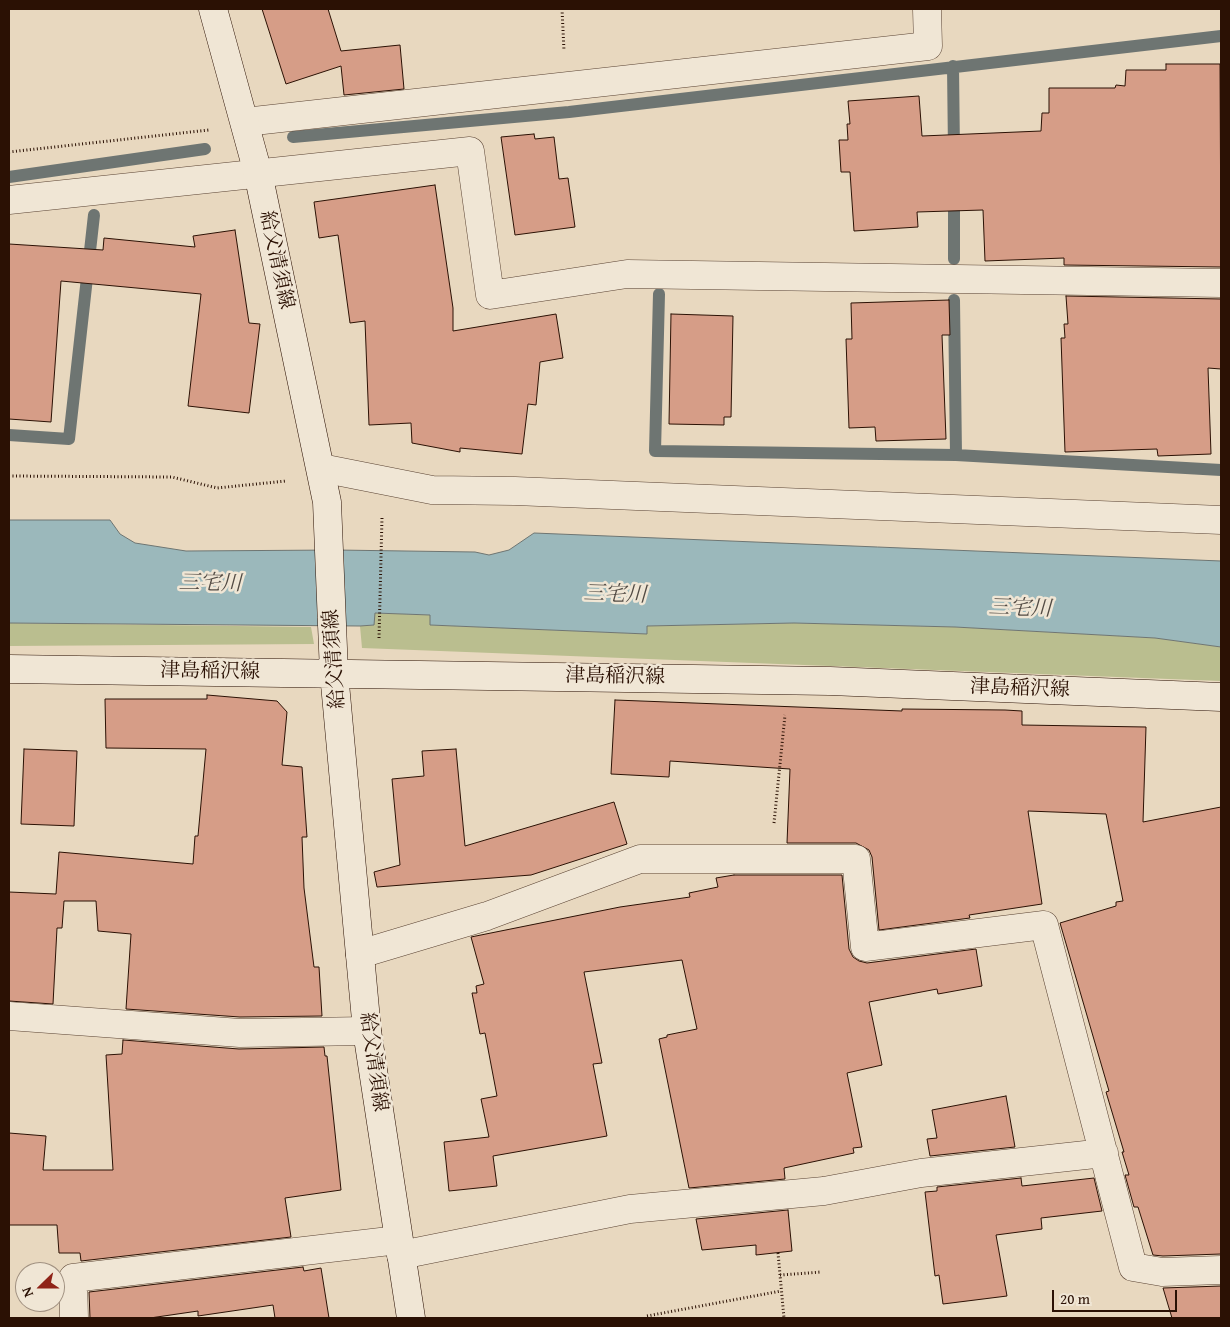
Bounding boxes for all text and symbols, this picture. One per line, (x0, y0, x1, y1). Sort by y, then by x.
street label: 給父清須線 (254, 209, 298, 311)
water label: 三宅川 (178, 571, 242, 597)
water label: 三宅川 (583, 581, 647, 609)
water label: 三宅川 (988, 595, 1052, 623)
street label: 給父清須線 (320, 608, 350, 710)
street label: 津島稲沢線 (160, 659, 260, 685)
street label: 津島稲沢線 (565, 664, 665, 690)
street label: 津島稲沢線 (970, 675, 1070, 703)
street label: 給父清須線 (354, 1011, 392, 1113)
north arrow (15, 1262, 65, 1312)
scale bar (1055, 1280, 1180, 1312)
text: N (16, 1284, 38, 1300)
text: 20 m (1060, 1288, 1090, 1309)

